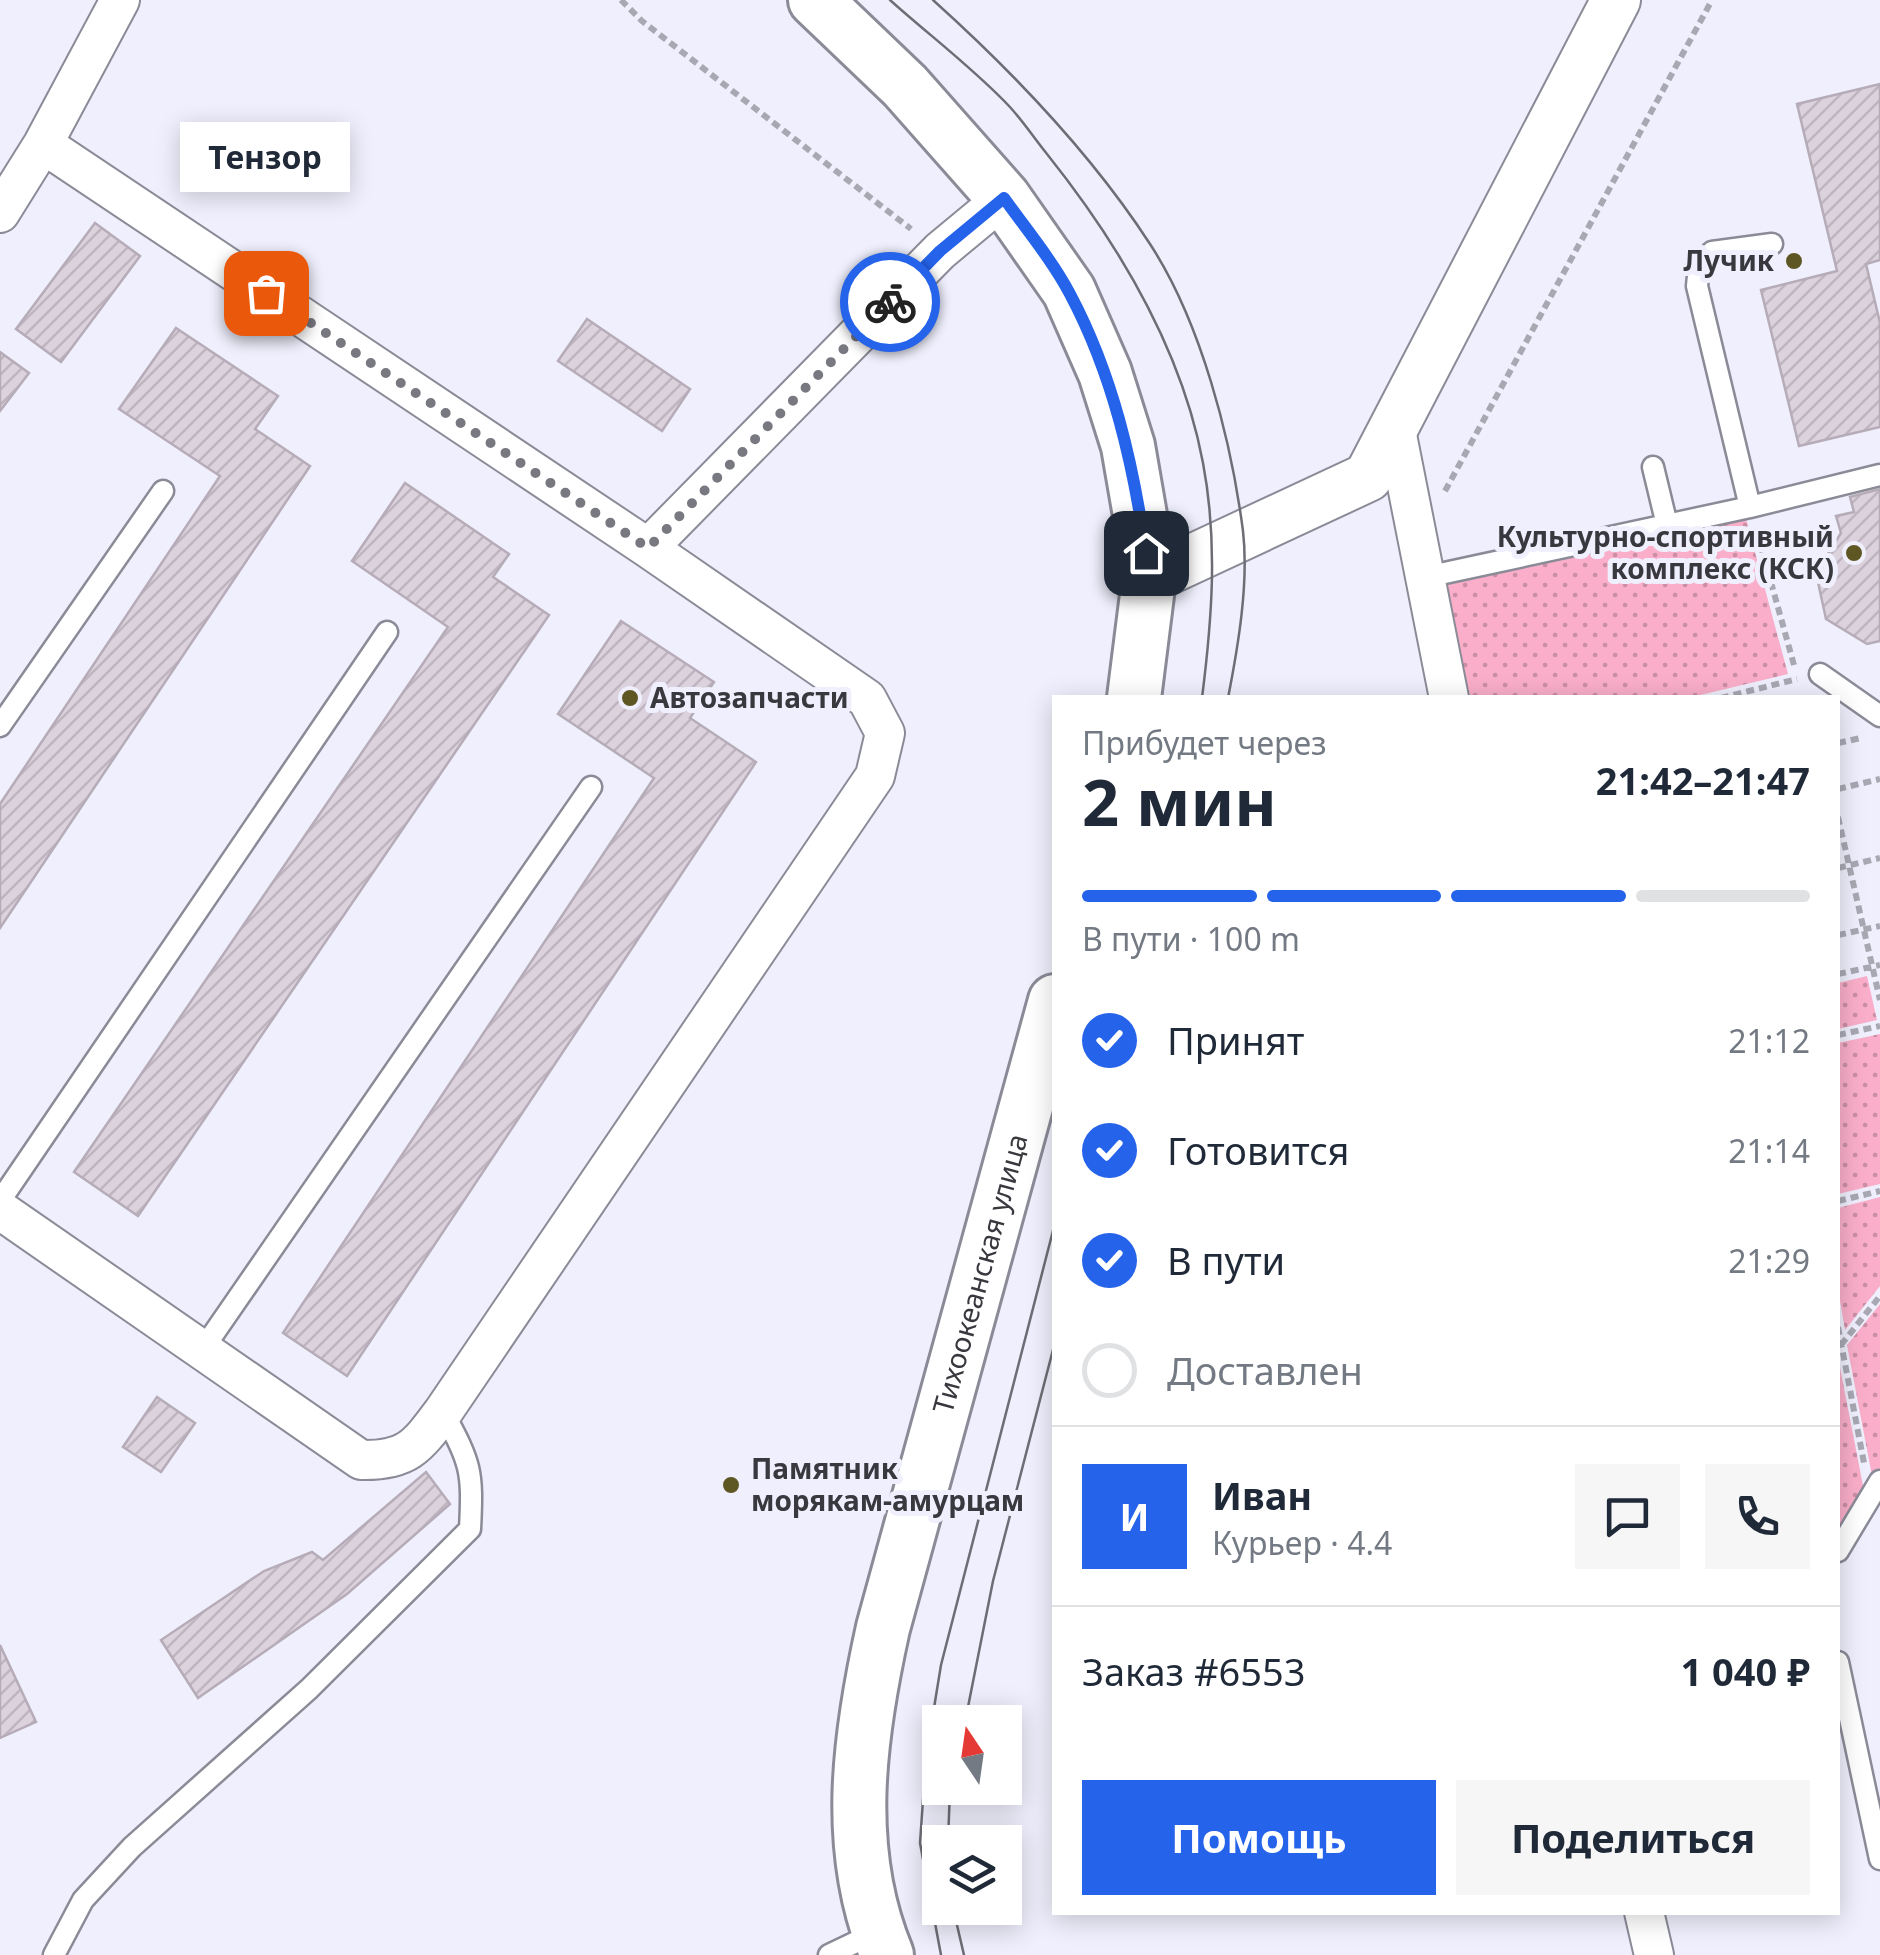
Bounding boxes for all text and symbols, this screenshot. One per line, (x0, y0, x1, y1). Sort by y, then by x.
callout: Тензор (181, 123, 351, 193)
text: Тензор (208, 135, 322, 178)
place label: Лучик (1684, 241, 1775, 279)
marker: Лучик (1783, 250, 1805, 272)
pin (224, 251, 309, 336)
courier (840, 252, 940, 352)
icon: bag (239, 266, 294, 321)
icon: bike (863, 275, 918, 330)
pin (1104, 511, 1189, 596)
place label: Культурно-спортивный комплекс (КСК) (1497, 517, 1834, 587)
icon: home (1119, 526, 1174, 581)
marker: Культурно-спортивный комплекс (КСК) (1843, 542, 1865, 564)
place label: Автозапчасти (650, 678, 849, 716)
marker: Автозапчасти (619, 687, 641, 709)
text: Прибудет через (1082, 721, 1327, 764)
text: 21:42–21:47 (1596, 754, 1810, 806)
text: 2 мин (1082, 757, 1277, 845)
text: В пути · 100 m (1082, 917, 1300, 960)
icon: check (1082, 1013, 1137, 1068)
text: Принят (1167, 1014, 1304, 1066)
text: 21:12 (1728, 1019, 1810, 1062)
icon: check (1082, 1123, 1137, 1178)
text: Готовится (1167, 1124, 1349, 1176)
street label: Тихоокеанская улица (923, 1129, 1036, 1417)
text: 21:14 (1728, 1129, 1810, 1172)
icon: check (1082, 1233, 1137, 1288)
text: В пути (1167, 1234, 1285, 1286)
text: 21:29 (1728, 1239, 1810, 1282)
text: Доставлен (1167, 1344, 1363, 1396)
place label: Памятник морякам-амурцам (751, 1449, 1024, 1519)
button: chat (1575, 1464, 1680, 1569)
button: phone (1705, 1464, 1810, 1569)
text: Иван (1212, 1469, 1312, 1521)
marker: Памятник морякам-амурцам (720, 1474, 742, 1496)
text: И (1119, 1490, 1150, 1542)
text: Курьер · 4.4 (1212, 1521, 1392, 1564)
text: Заказ #6553 (1082, 1645, 1306, 1697)
text: 1 040 ₽ (1680, 1645, 1810, 1697)
north arrow (922, 1705, 1022, 1805)
map controls (922, 1705, 1022, 1925)
button: Помощь (1082, 1780, 1436, 1895)
button: Поделиться (1456, 1780, 1810, 1895)
button: layers (922, 1825, 1022, 1925)

